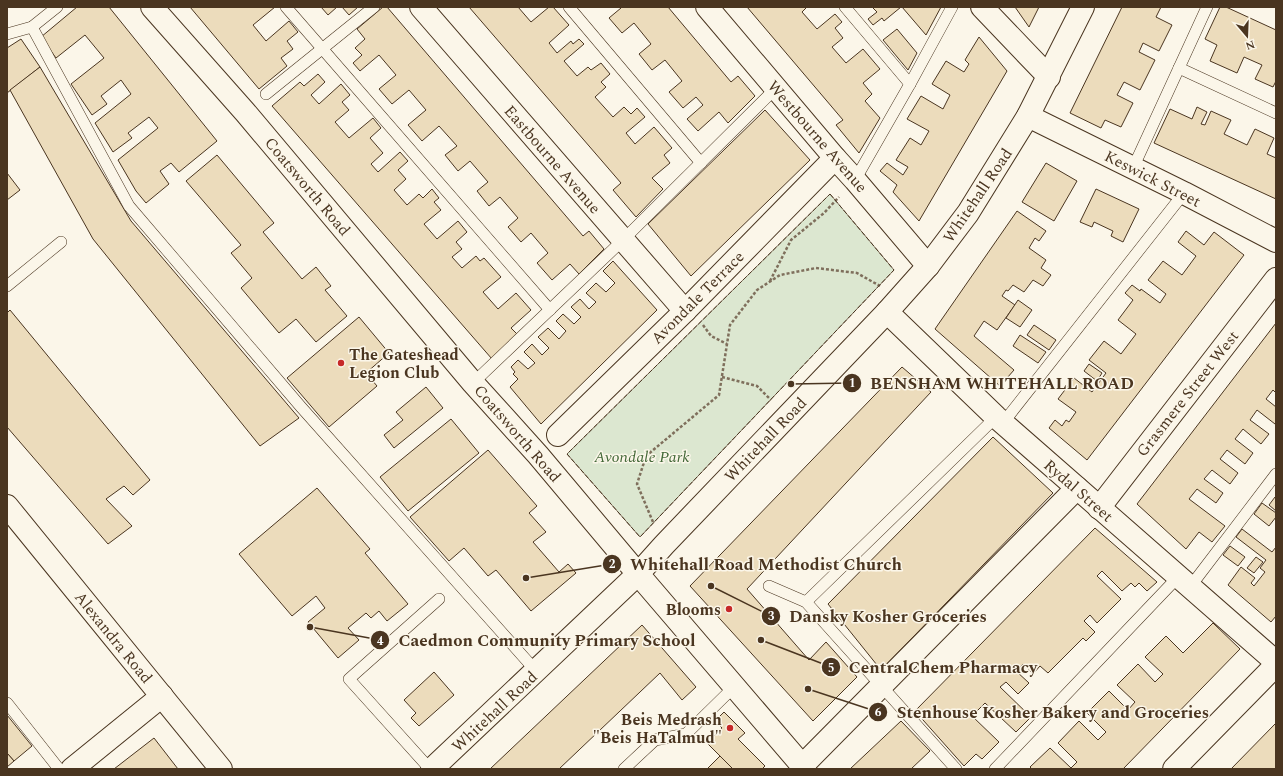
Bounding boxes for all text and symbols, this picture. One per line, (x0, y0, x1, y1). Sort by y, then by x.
north arrow (1227, 16, 1267, 56)
text: N (1243, 35, 1257, 54)
street label: Westbourne Avenue (761, 75, 873, 198)
street label: Eastbourne Avenue (498, 100, 606, 219)
street label: Coatsworth Road (259, 132, 356, 241)
street label: Whitehall Road (937, 143, 1019, 248)
street label: Keswick Street (1100, 144, 1205, 214)
street label: Avondale Terrace (645, 245, 750, 350)
street label: Grasmere Street West (1131, 325, 1245, 462)
place label: The Gateshead Legion Club (349, 343, 459, 385)
marker: The Gateshead Legion Club (336, 358, 346, 368)
callout: BENSHAM WHITEHALL ROAD (842, 368, 1142, 397)
text: BENSHAM WHITEHALL ROAD (870, 371, 1134, 397)
text: 1 (849, 374, 855, 393)
street label: Coatsworth Road (468, 379, 567, 488)
street label: Whitehall Road (719, 392, 813, 488)
park label: Avondale Park (593, 445, 690, 469)
street label: Rydal Street (1038, 454, 1119, 528)
callout: Whitehall Road Methodist Church (602, 549, 910, 578)
text: Whitehall Road Methodist Church (630, 552, 902, 578)
text: 2 (609, 555, 616, 574)
street label: Alexandra Road (68, 586, 158, 689)
place label: Blooms (665, 598, 721, 622)
callout: Dansky Kosher Groceries (761, 601, 995, 630)
marker: Blooms (724, 604, 734, 614)
text: Dansky Kosher Groceries (789, 604, 987, 630)
text: 3 (768, 607, 775, 626)
callout: Caedmon Community Primary School (370, 626, 703, 655)
text: Caedmon Community Primary School (398, 628, 696, 654)
text: 4 (377, 632, 384, 651)
callout: CentralChem Pharmacy (821, 653, 1045, 682)
text: CentralChem Pharmacy (849, 655, 1038, 681)
text: 5 (828, 659, 834, 678)
street label: Whitehall Road (446, 665, 543, 758)
callout: Stenhouse Kosher Bakery and Groceries (868, 698, 1217, 727)
text: Stenhouse Kosher Bakery and Groceries (897, 700, 1209, 726)
text: 6 (875, 703, 882, 722)
place label: Beis Medrash "Beis HaTalmud" (593, 708, 722, 750)
marker: Beis Medrash "Beis HaTalmud" (725, 723, 735, 733)

